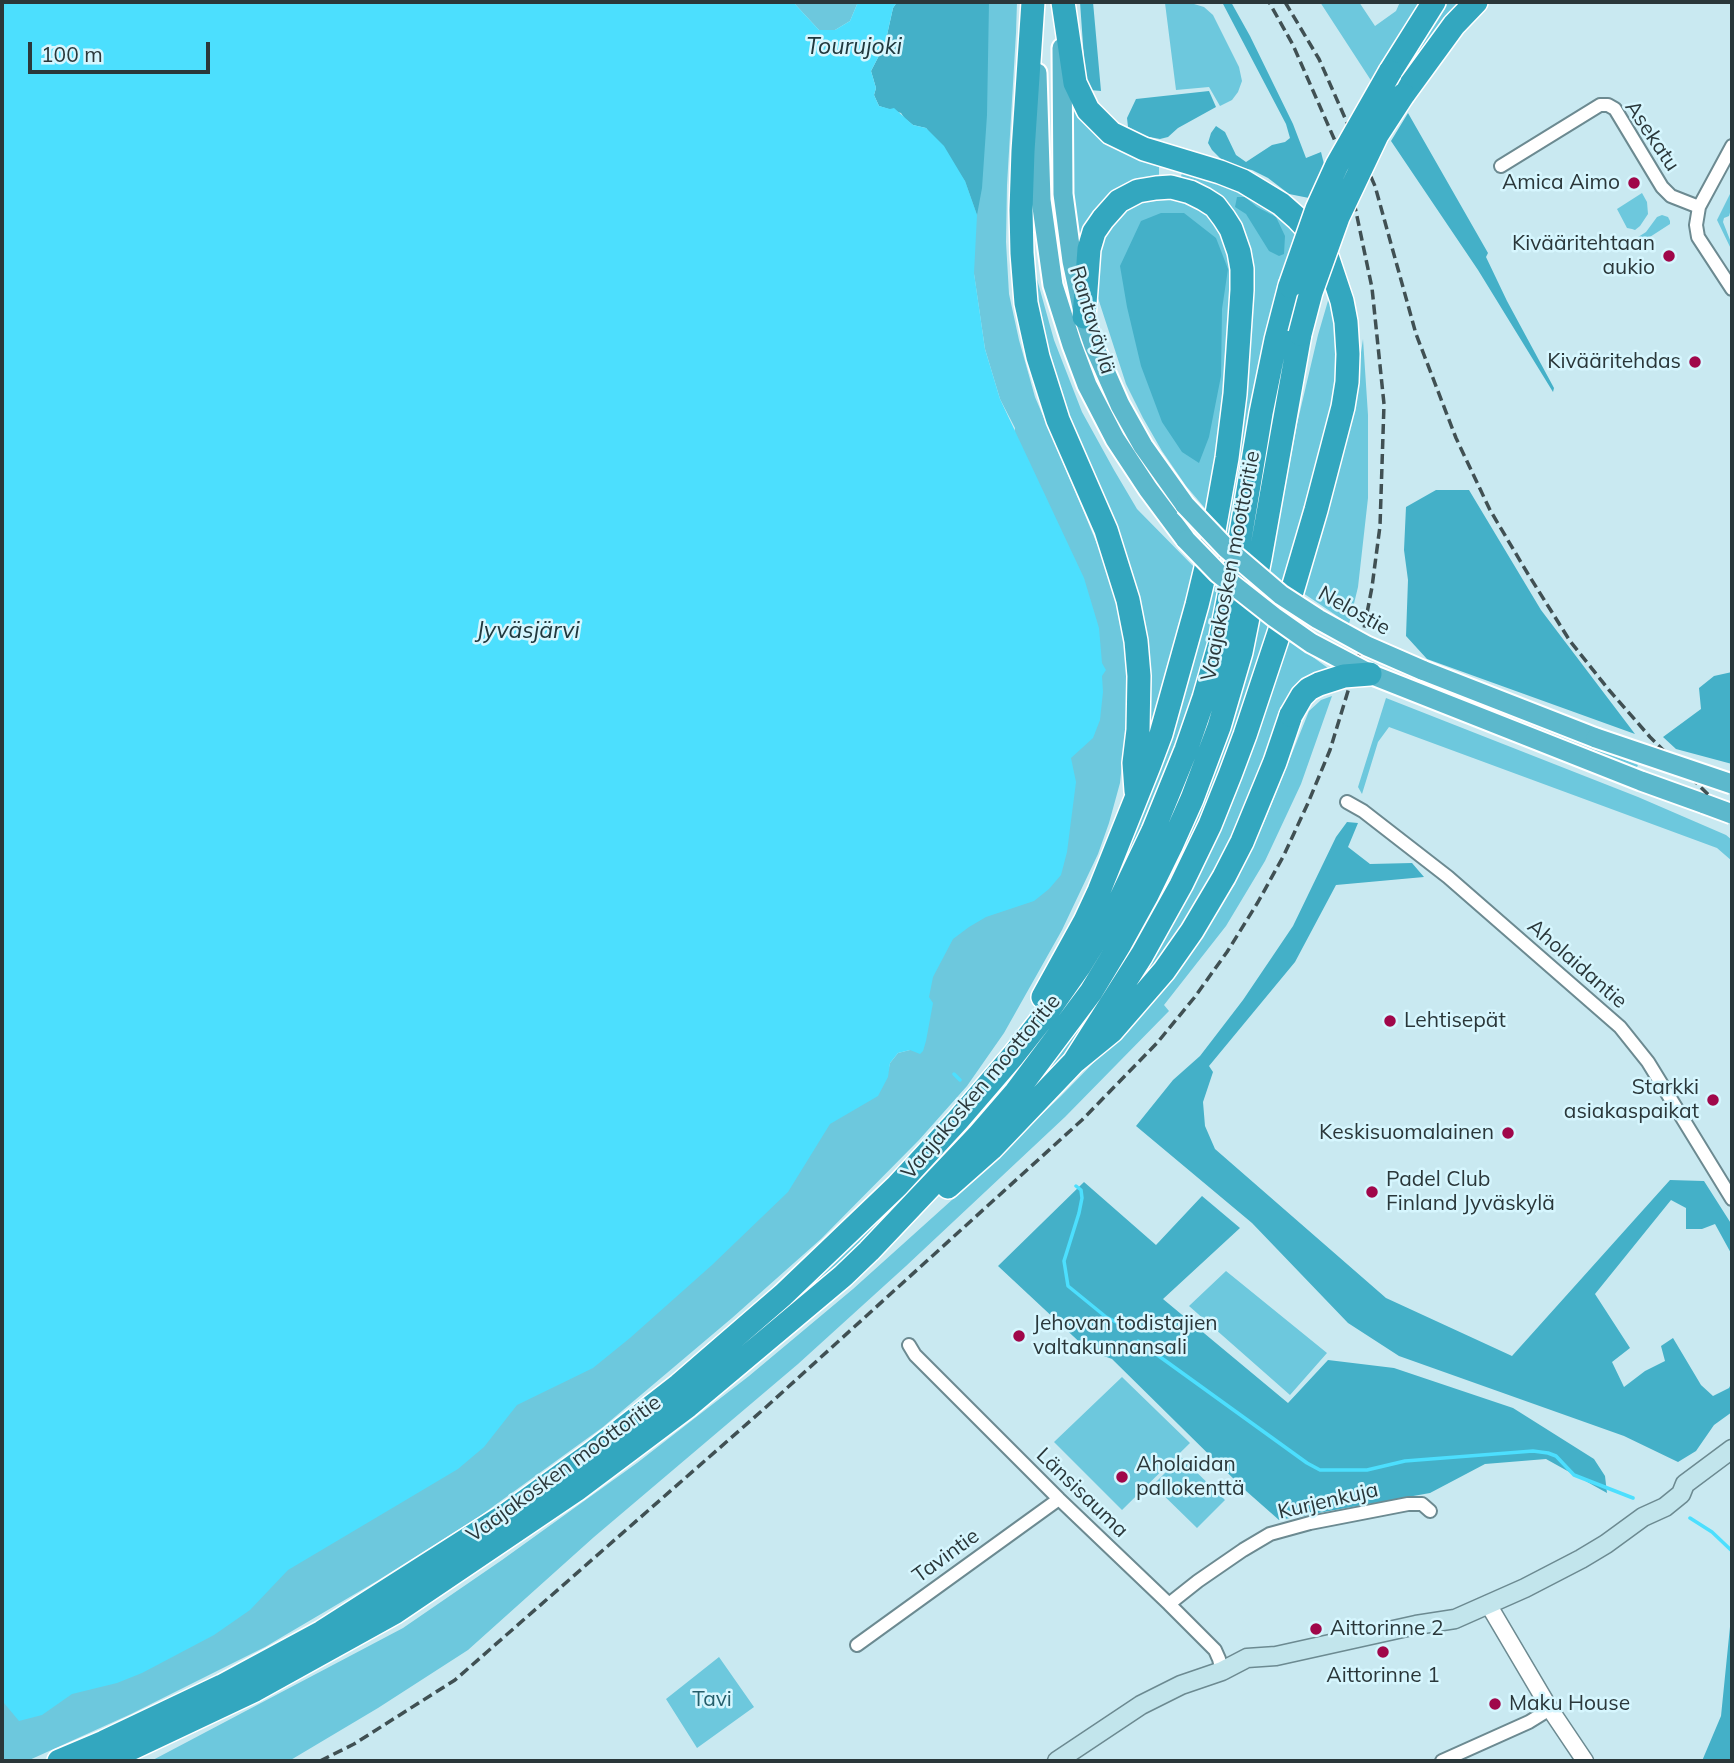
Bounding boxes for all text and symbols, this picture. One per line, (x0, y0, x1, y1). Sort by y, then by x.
scale bar (32, 28, 214, 72)
water label: Tourujoki (806, 33, 902, 61)
text: 100 m (41, 41, 103, 67)
street label: Asekatu (1619, 96, 1685, 176)
place label: Amica Aimo (1502, 170, 1620, 196)
marker: Amica Aimo (1626, 175, 1642, 191)
place label: Kivääritehtaan aukio (1512, 231, 1655, 281)
marker: Kivääritehtaan aukio (1661, 248, 1677, 264)
street label: Rantaväylä (1064, 263, 1120, 377)
place label: Kivääritehdas (1547, 349, 1681, 375)
marker: Kivääritehdas (1687, 354, 1703, 370)
street label: Vaajakosken moottoritie (1196, 449, 1266, 683)
street label: Nelostie (1314, 581, 1394, 641)
water label: Jyväsjärvi (476, 617, 580, 645)
street label: Aholaidantie (1522, 914, 1632, 1014)
street label: Vaajakosken moottoritie (896, 989, 1066, 1185)
place label: Lehtisepät (1404, 1008, 1506, 1034)
marker: Lehtisepät (1382, 1013, 1398, 1029)
place label: Starkki asiakaspaikat (1564, 1075, 1699, 1125)
marker: Starkki asiakaspaikat (1705, 1092, 1721, 1108)
place label: Keskisuomalainen (1319, 1120, 1494, 1146)
marker: Keskisuomalainen (1500, 1125, 1516, 1141)
place label: Padel Club Finland Jyväskylä (1386, 1167, 1555, 1217)
marker: Padel Club Finland Jyväskylä (1364, 1184, 1380, 1200)
place label: Jehovan todistajien valtakunnansali (1033, 1311, 1218, 1361)
marker: Jehovan todistajien valtakunnansali (1011, 1328, 1027, 1344)
street label: Vaajakosken moottoritie (462, 1390, 666, 1548)
street label: Länsisauma (1031, 1443, 1133, 1543)
place label: Aholaidan pallokenttä (1136, 1452, 1244, 1502)
marker: Aholaidan pallokenttä (1114, 1469, 1130, 1485)
street label: Kurjenkuja (1275, 1477, 1381, 1525)
street label: Tavintie (908, 1524, 984, 1588)
place label: Aittorinne 2 (1330, 1616, 1443, 1642)
marker: Aittorinne 2 (1308, 1621, 1324, 1637)
marker: Aittorinne 1 (1375, 1644, 1391, 1660)
place label: Aittorinne 1 (1326, 1663, 1440, 1689)
park label: Tavi (692, 1687, 732, 1713)
place label: Maku House (1509, 1691, 1630, 1717)
marker: Maku House (1487, 1696, 1503, 1712)

